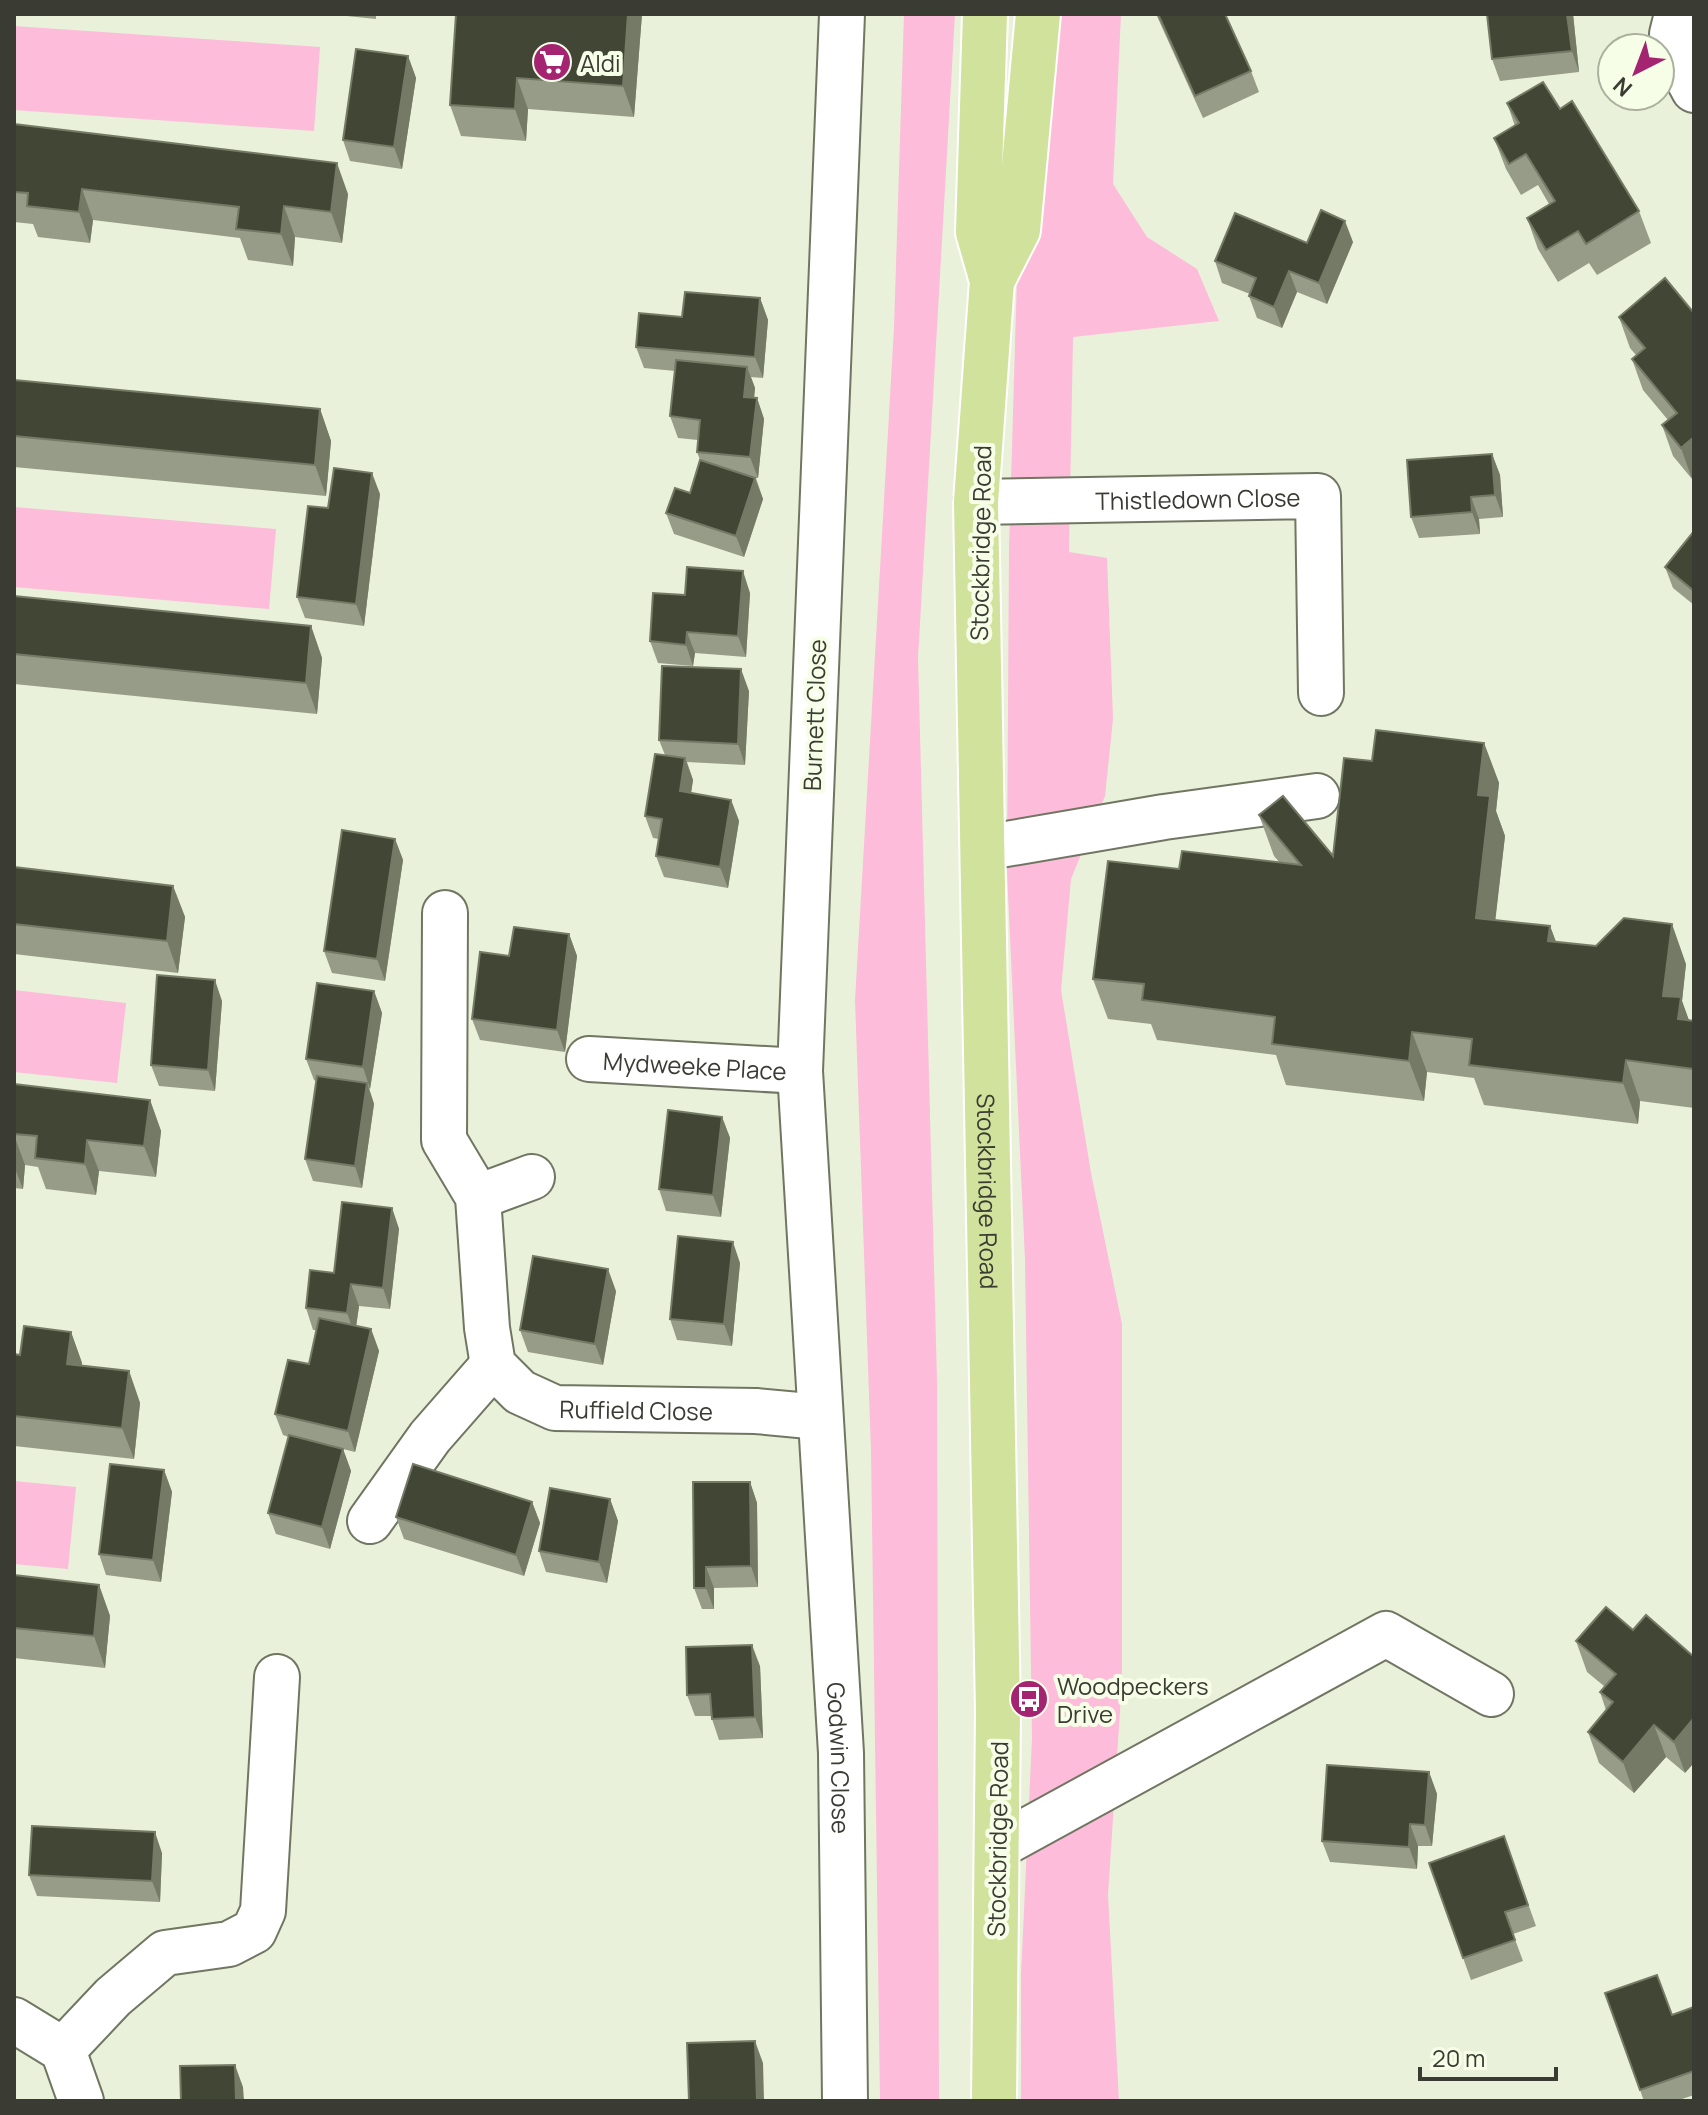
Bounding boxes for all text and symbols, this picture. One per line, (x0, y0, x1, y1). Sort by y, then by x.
north arrow (1596, 32, 1676, 112)
supermarket icon: Aldi (531, 41, 573, 83)
place label: Aldi (580, 46, 621, 79)
text: N (1607, 70, 1639, 103)
street label: Stockbridge Road (962, 445, 998, 641)
street label: Thistledown Close (1095, 480, 1301, 516)
street label: Burnett Close (795, 639, 833, 791)
street label: Mydweeke Place (602, 1043, 787, 1087)
street label: Stockbridge Road (970, 1093, 1007, 1290)
street label: Ruffield Close (559, 1392, 713, 1427)
place label: Woodpeckers Drive (1057, 1669, 1209, 1730)
bus stop icon: Woodpeckers Drive (1008, 1678, 1050, 1720)
street label: Godwin Close (820, 1681, 858, 1834)
street label: Stockbridge Road (979, 1741, 1015, 1937)
scale bar (1420, 2031, 1556, 2081)
text: 20 m (1432, 2041, 1485, 2074)

